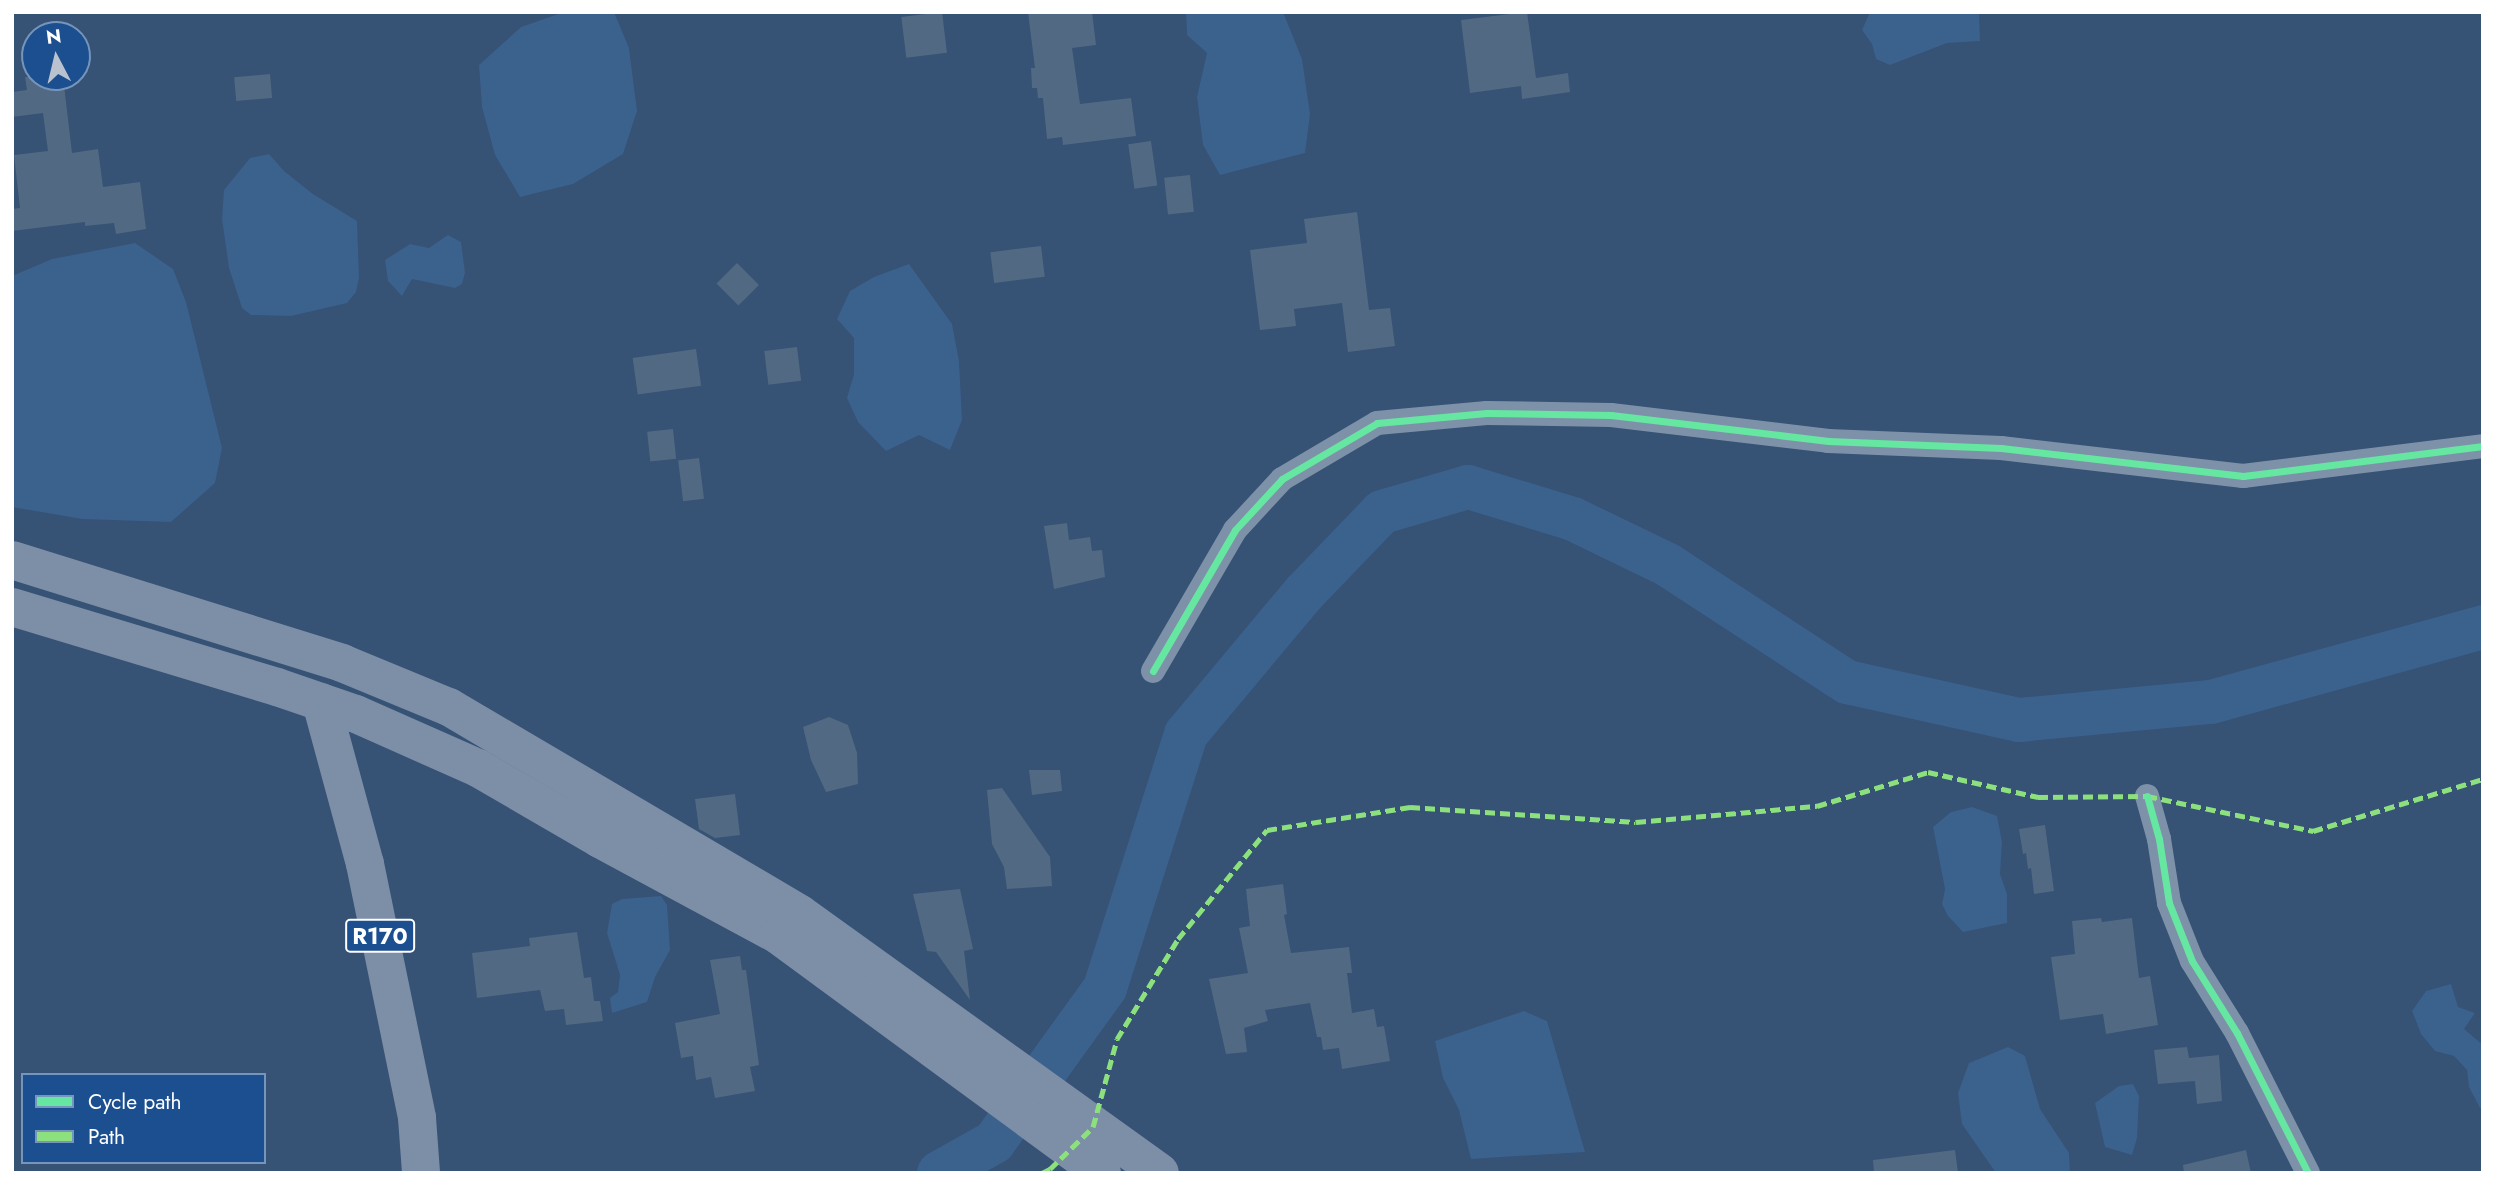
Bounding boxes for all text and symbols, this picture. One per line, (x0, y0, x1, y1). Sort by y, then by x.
north arrow (21, 21, 91, 91)
text: N (44, 22, 63, 51)
road number: R170 (345, 917, 415, 956)
legend (21, 1073, 266, 1164)
text: Cycle path (88, 1087, 181, 1117)
text: Path (88, 1122, 125, 1152)

